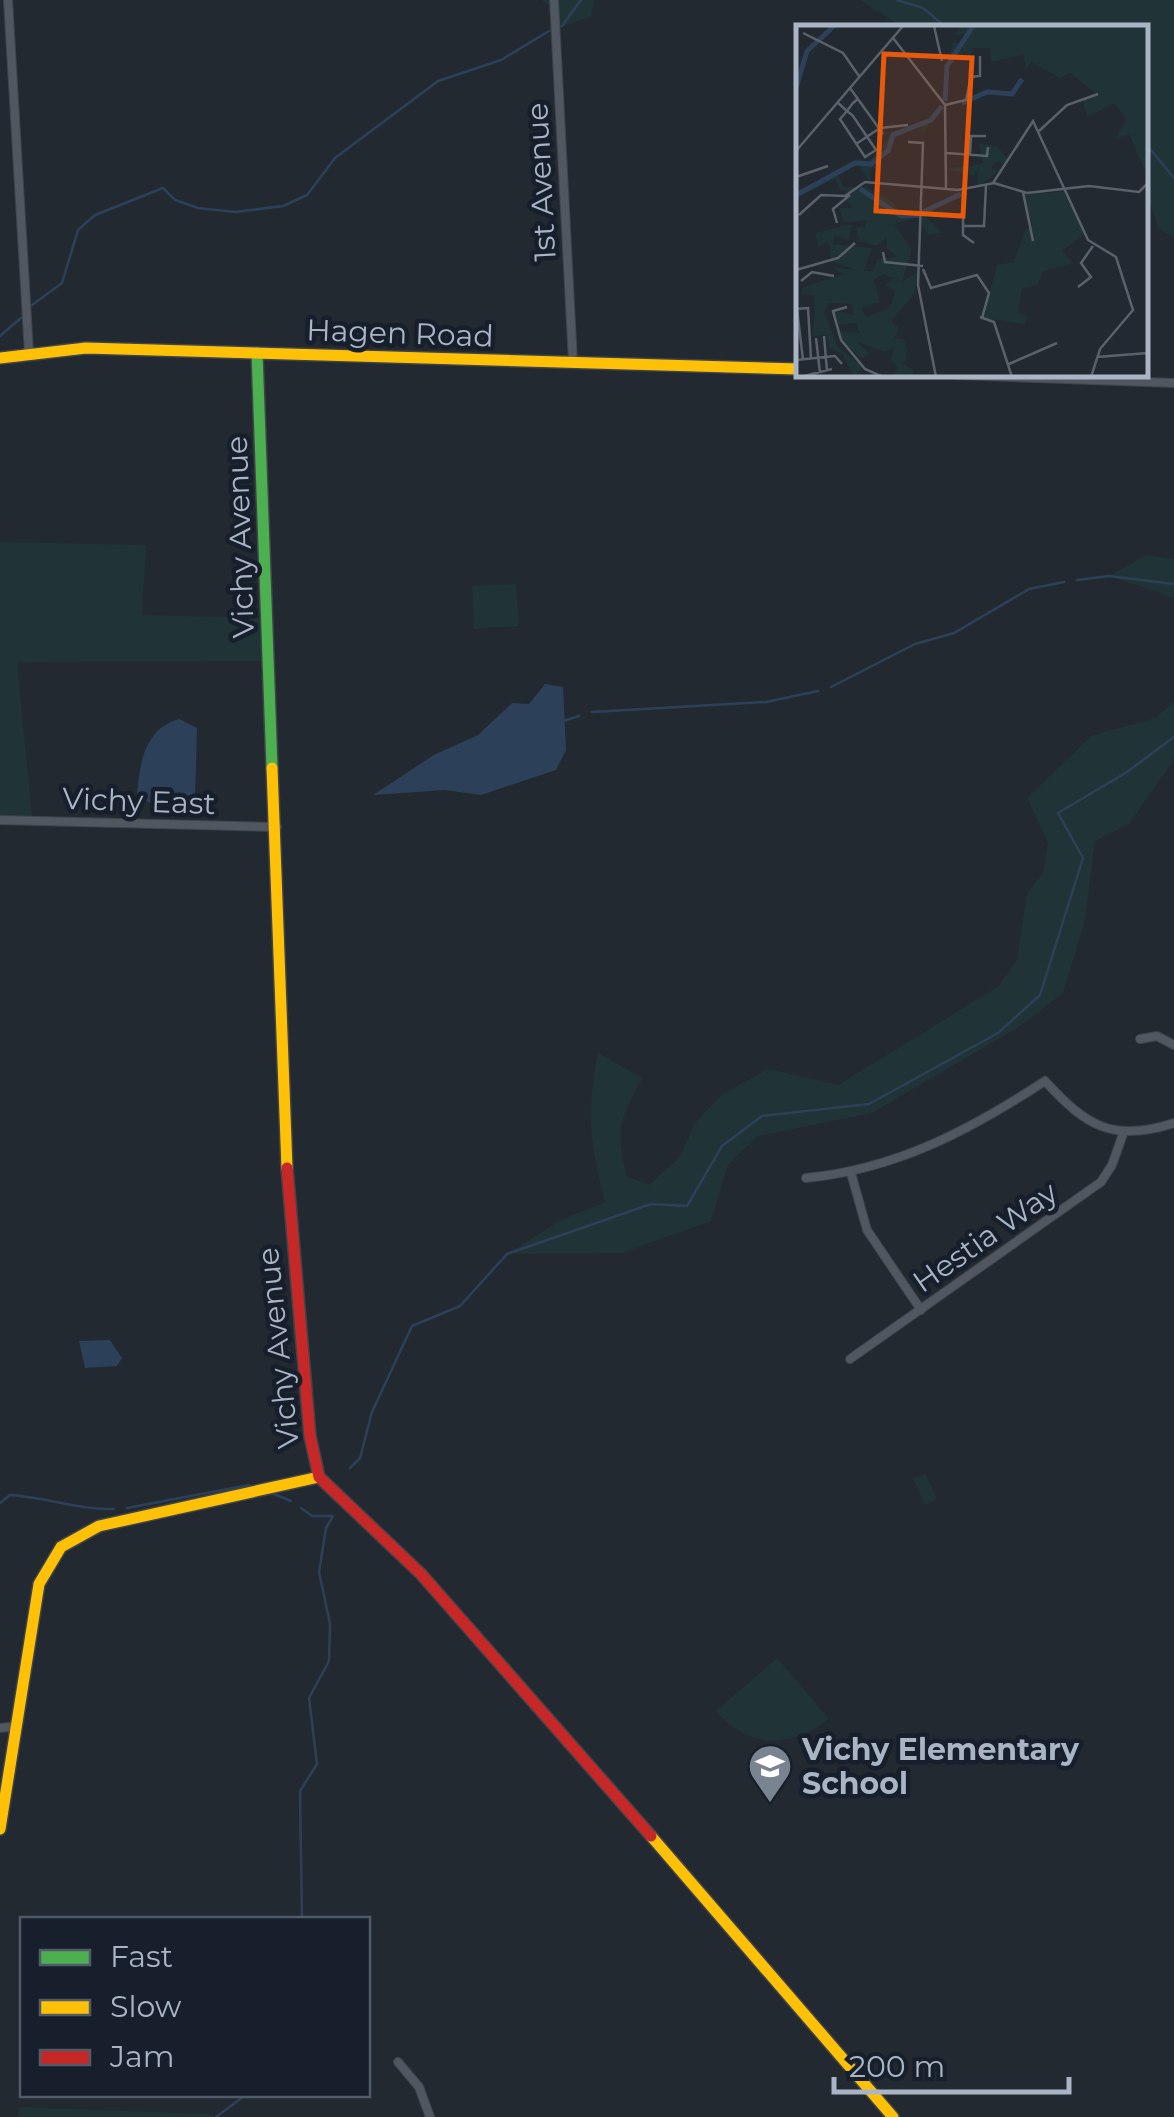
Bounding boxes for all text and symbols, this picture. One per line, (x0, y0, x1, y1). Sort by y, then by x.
inset map (796, 25, 1149, 378)
street label: 1st Avenue (518, 102, 564, 262)
street label: Hagen Road (306, 311, 494, 355)
street label: Vichy Avenue (218, 435, 262, 639)
street label: Vichy East (62, 780, 216, 822)
street label: Hestia Way (906, 1173, 1065, 1300)
street label: Vichy Avenue (249, 1246, 307, 1450)
place label: Vichy Elementary School (801, 1731, 1080, 1802)
school or university icon: Vichy Elementary School (747, 1743, 793, 1804)
legend (20, 1917, 370, 2097)
text: Fast (110, 1938, 173, 1975)
text: Slow (110, 1988, 182, 2025)
scale bar (834, 2032, 1069, 2094)
text: Jam (109, 2038, 175, 2075)
text: 200 m (849, 2048, 945, 2085)

